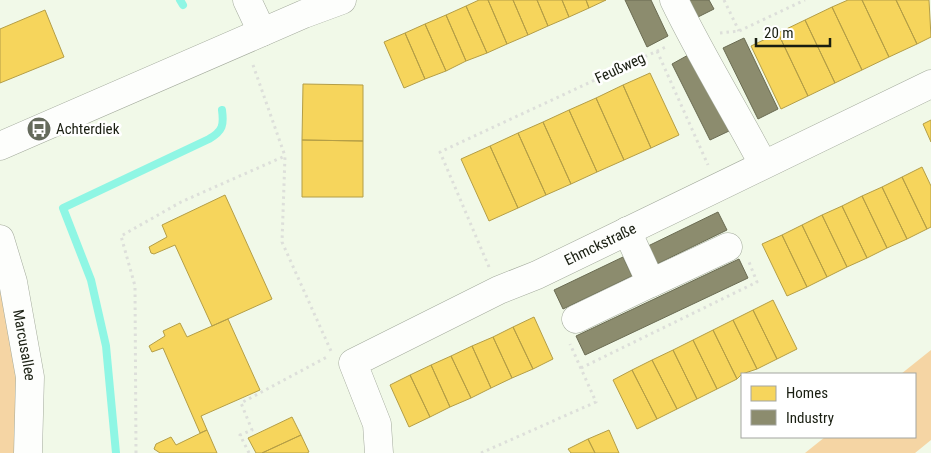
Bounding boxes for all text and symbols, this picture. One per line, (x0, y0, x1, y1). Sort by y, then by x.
scale bar (756, 15, 830, 47)
text: 20 m (764, 24, 794, 42)
street label: Feußweg (592, 49, 648, 87)
bus stop icon: Achterdiek (26, 116, 52, 142)
place label: Achterdiek (56, 120, 120, 138)
street label: Ehmckstraße (562, 219, 639, 269)
street label: Marcusallee (9, 308, 39, 381)
legend (741, 373, 916, 438)
text: Homes (786, 384, 828, 402)
text: Industry (786, 409, 834, 427)

